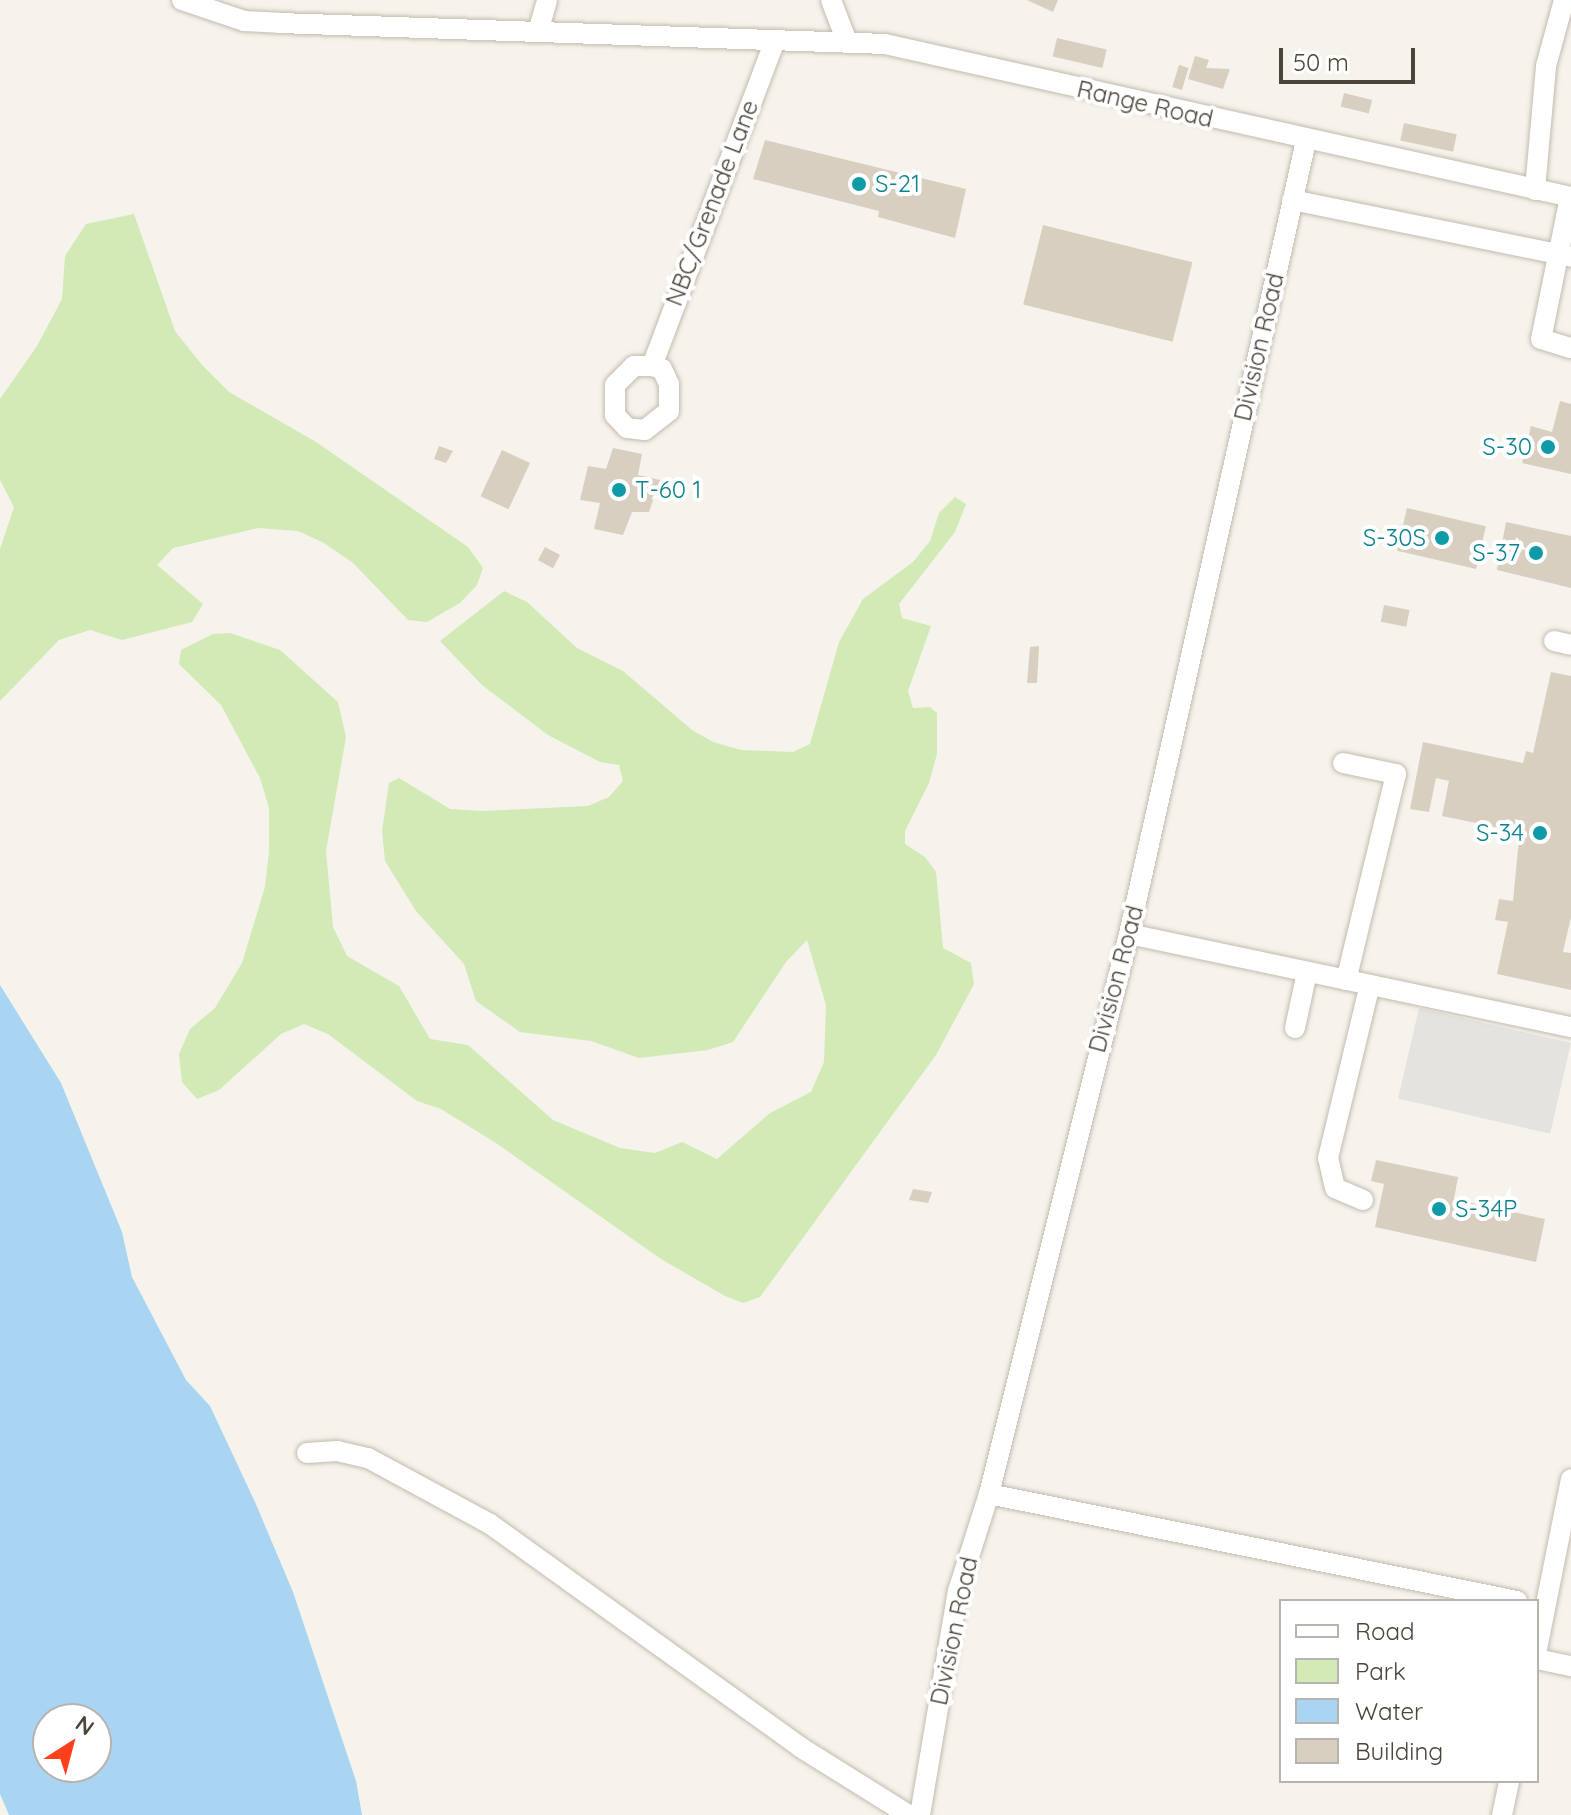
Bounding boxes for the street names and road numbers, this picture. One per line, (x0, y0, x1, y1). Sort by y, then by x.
street label: Range Road (1074, 74, 1216, 134)
street label: NBC/Grenade Lane (659, 96, 765, 310)
street label: Division Road (1228, 270, 1290, 424)
street label: Division Road (1083, 902, 1149, 1056)
street label: Division Road (924, 1554, 984, 1708)

